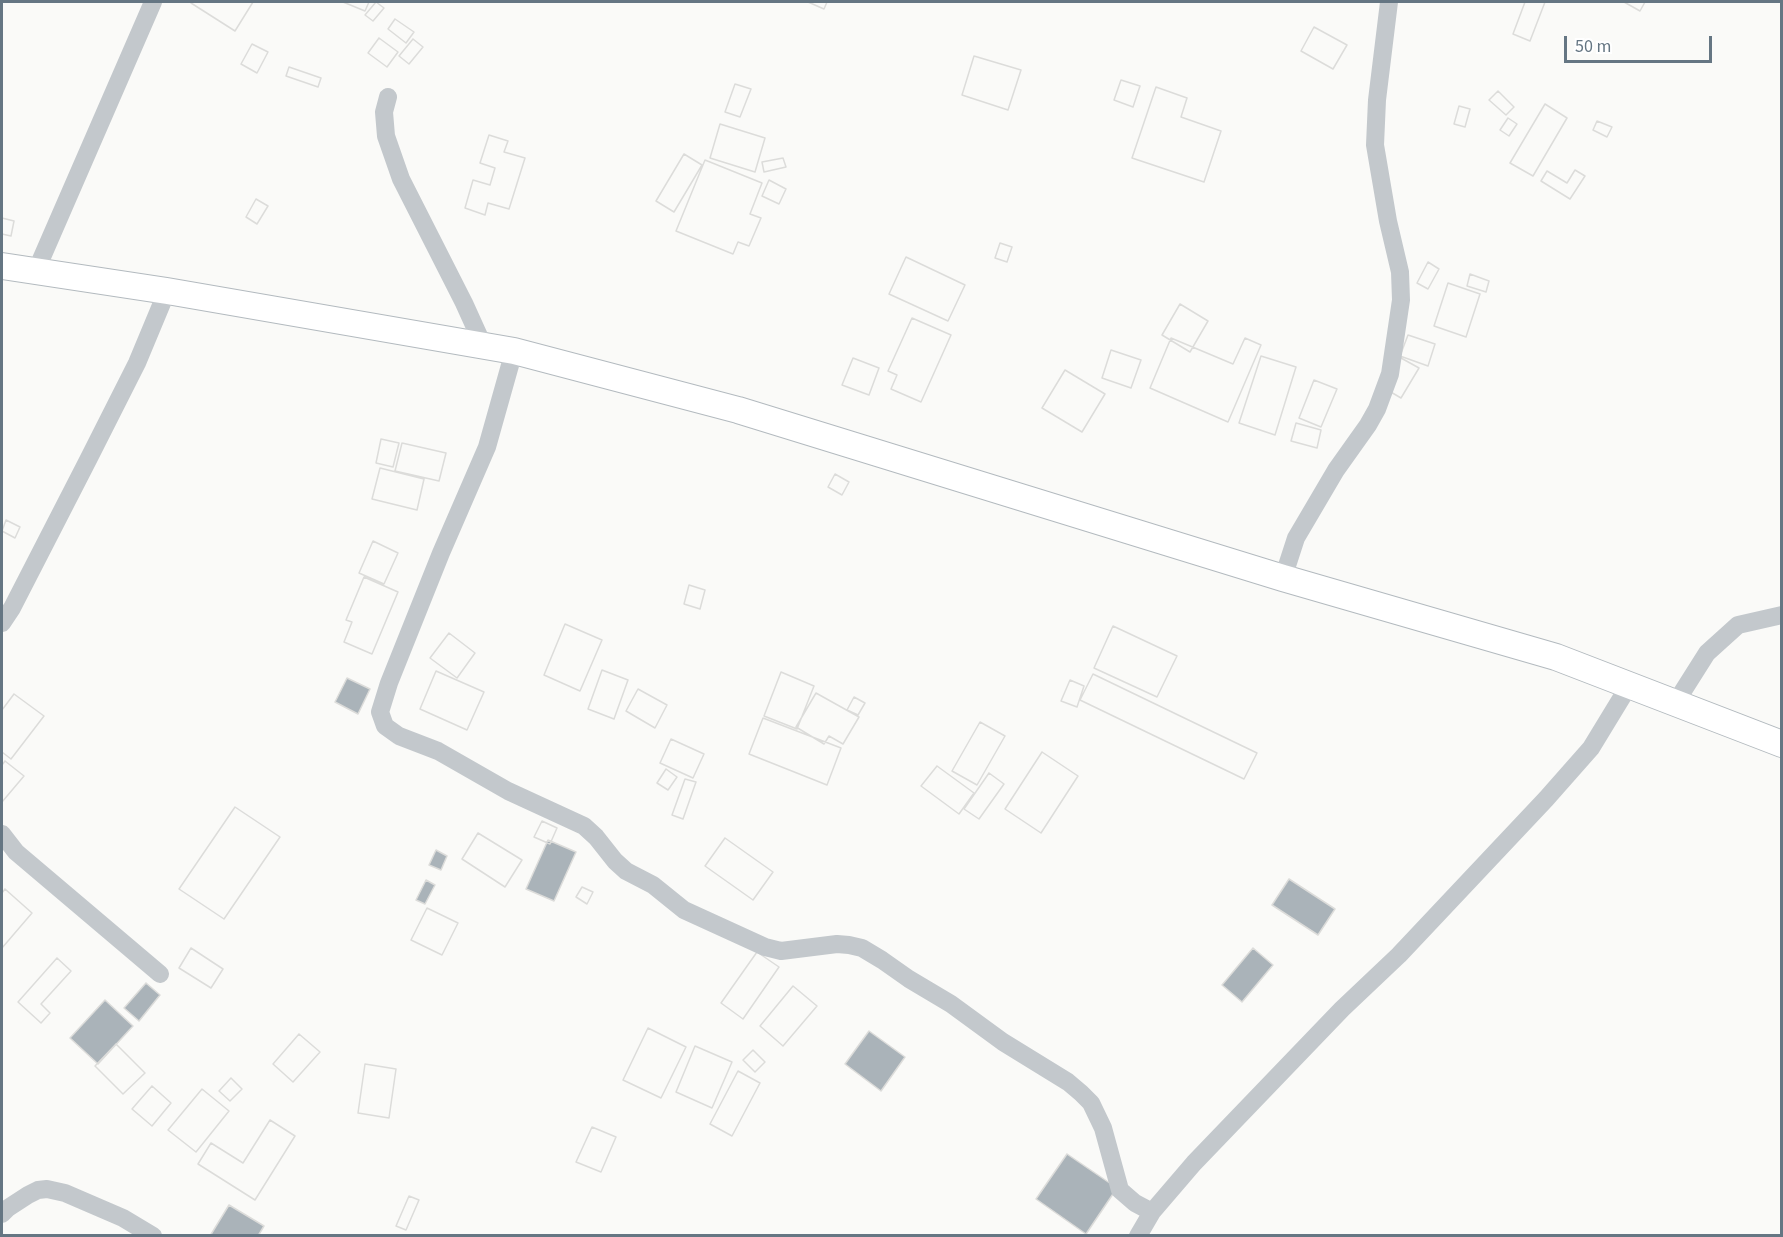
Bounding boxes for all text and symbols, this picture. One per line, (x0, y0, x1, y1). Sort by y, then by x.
scale bar (1567, 24, 1716, 62)
text: 50 m (1575, 34, 1611, 59)

